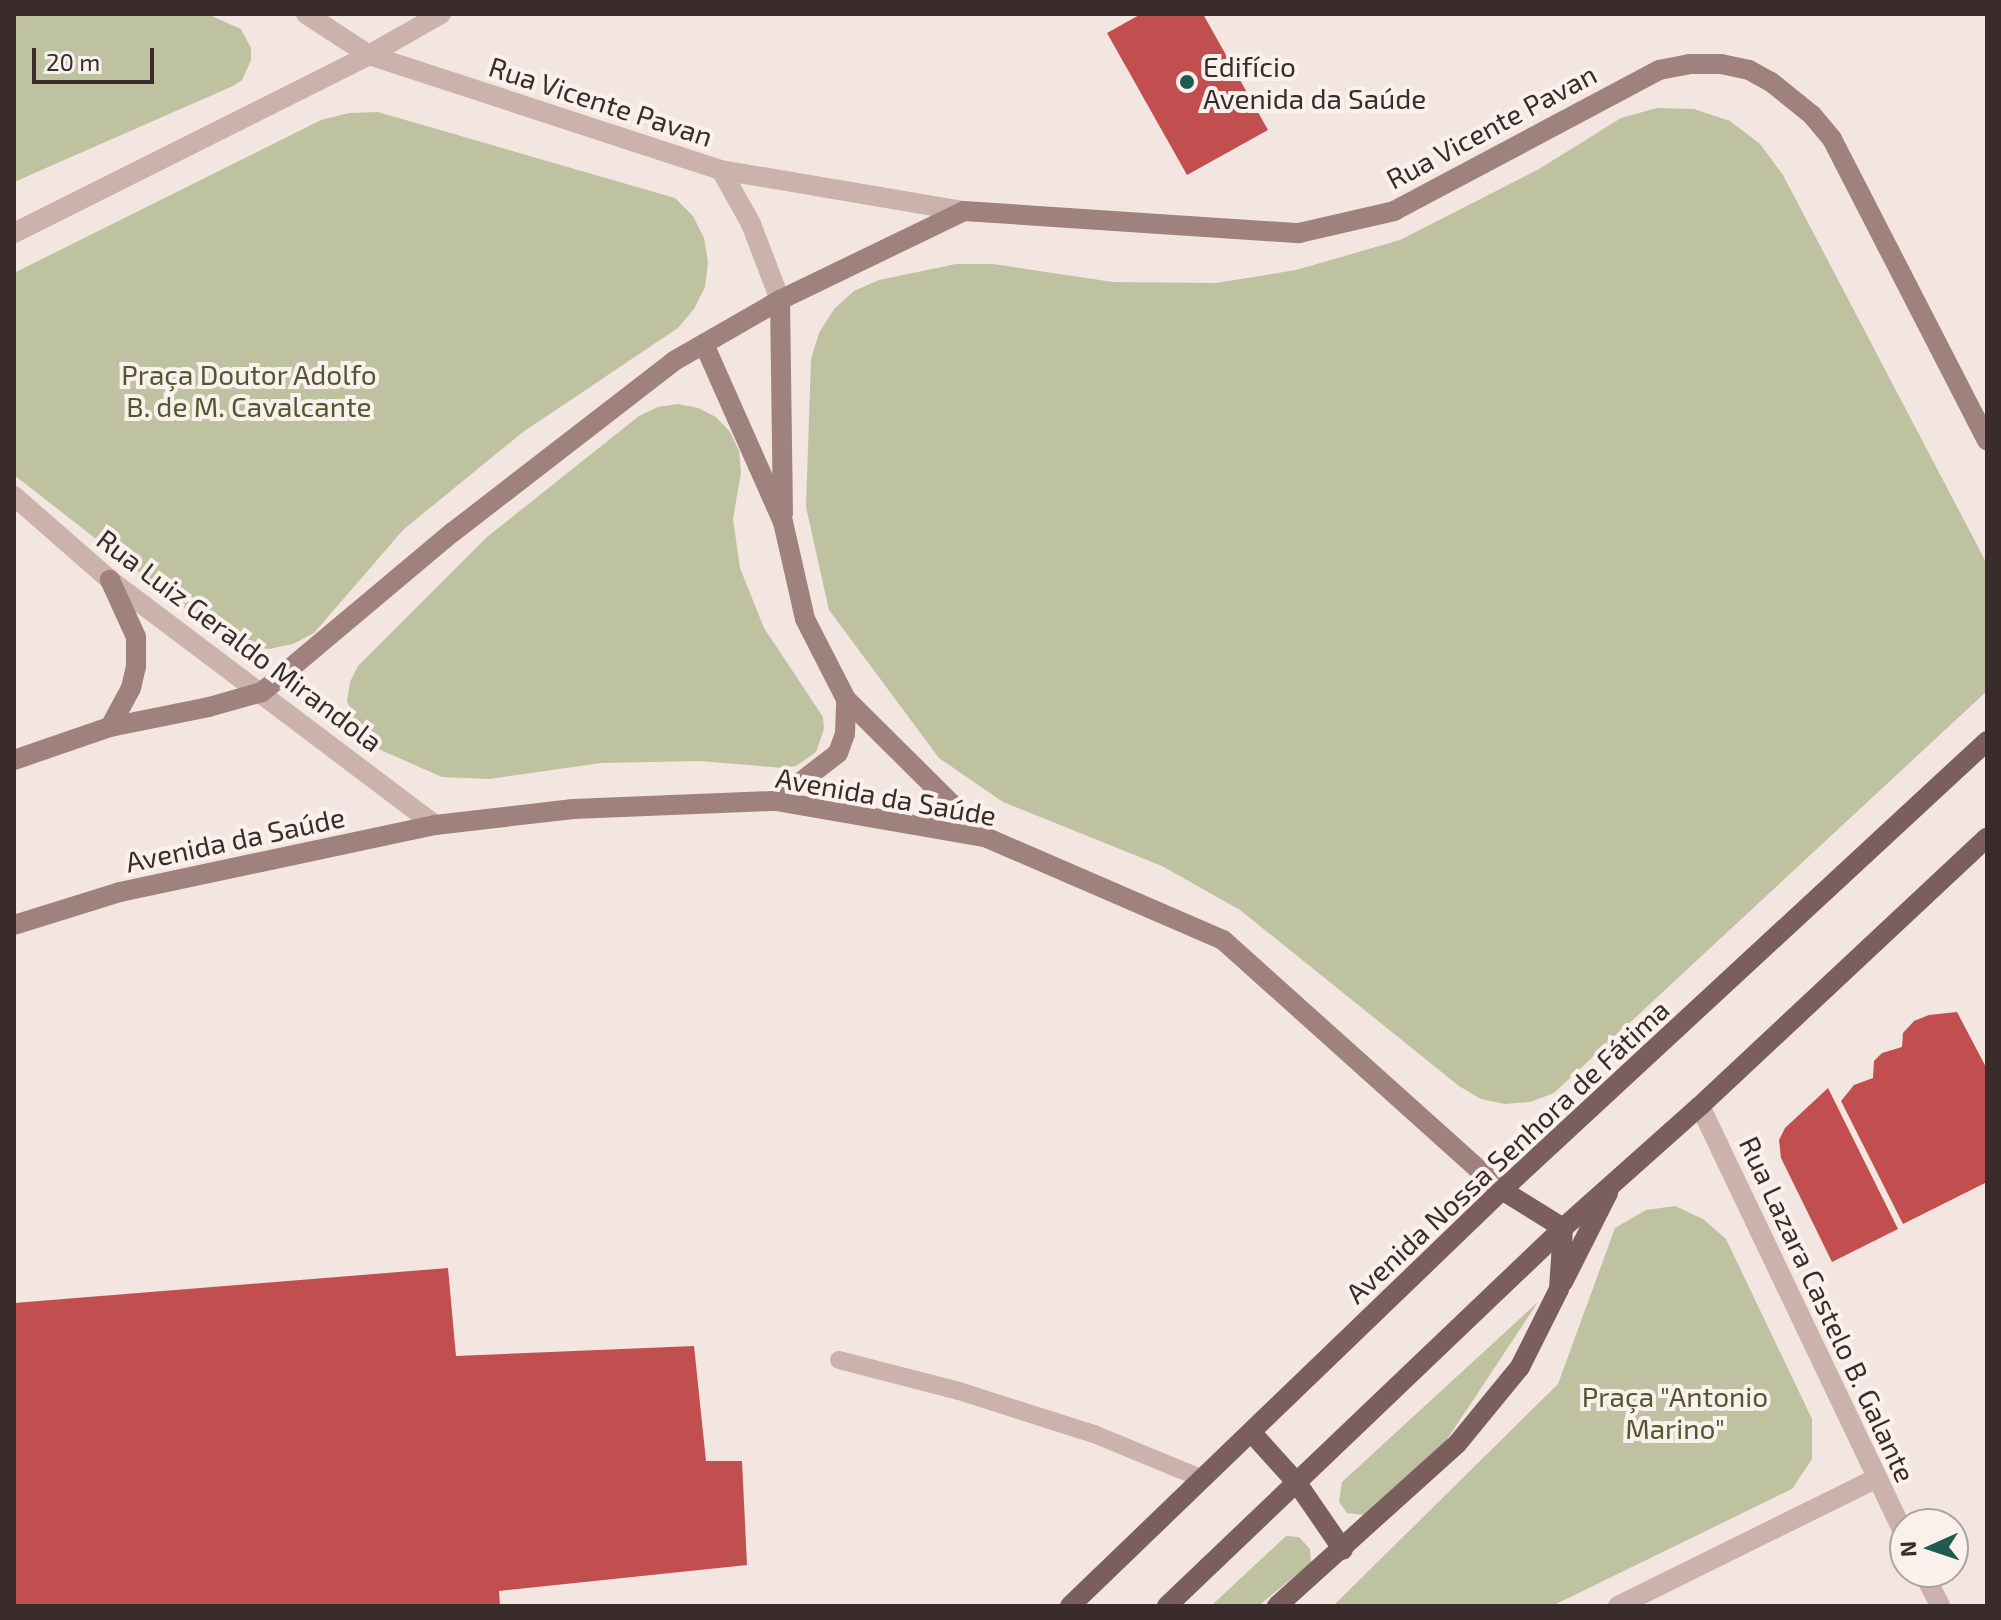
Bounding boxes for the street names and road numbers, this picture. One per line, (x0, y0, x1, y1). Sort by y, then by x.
street label: Rua Vicente Pavan (485, 49, 717, 153)
street label: Rua Vicente Pavan (1380, 56, 1602, 196)
street label: Rua Luiz Geraldo Mirandola (91, 522, 389, 758)
street label: Avenida da Saúde (773, 760, 999, 832)
street label: Avenida da Saúde (122, 799, 348, 879)
street label: Avenida Nossa Senhora de Fátima (1338, 992, 1676, 1310)
street label: Rua Lazara Castelo B. Galante (1733, 1131, 1923, 1487)

